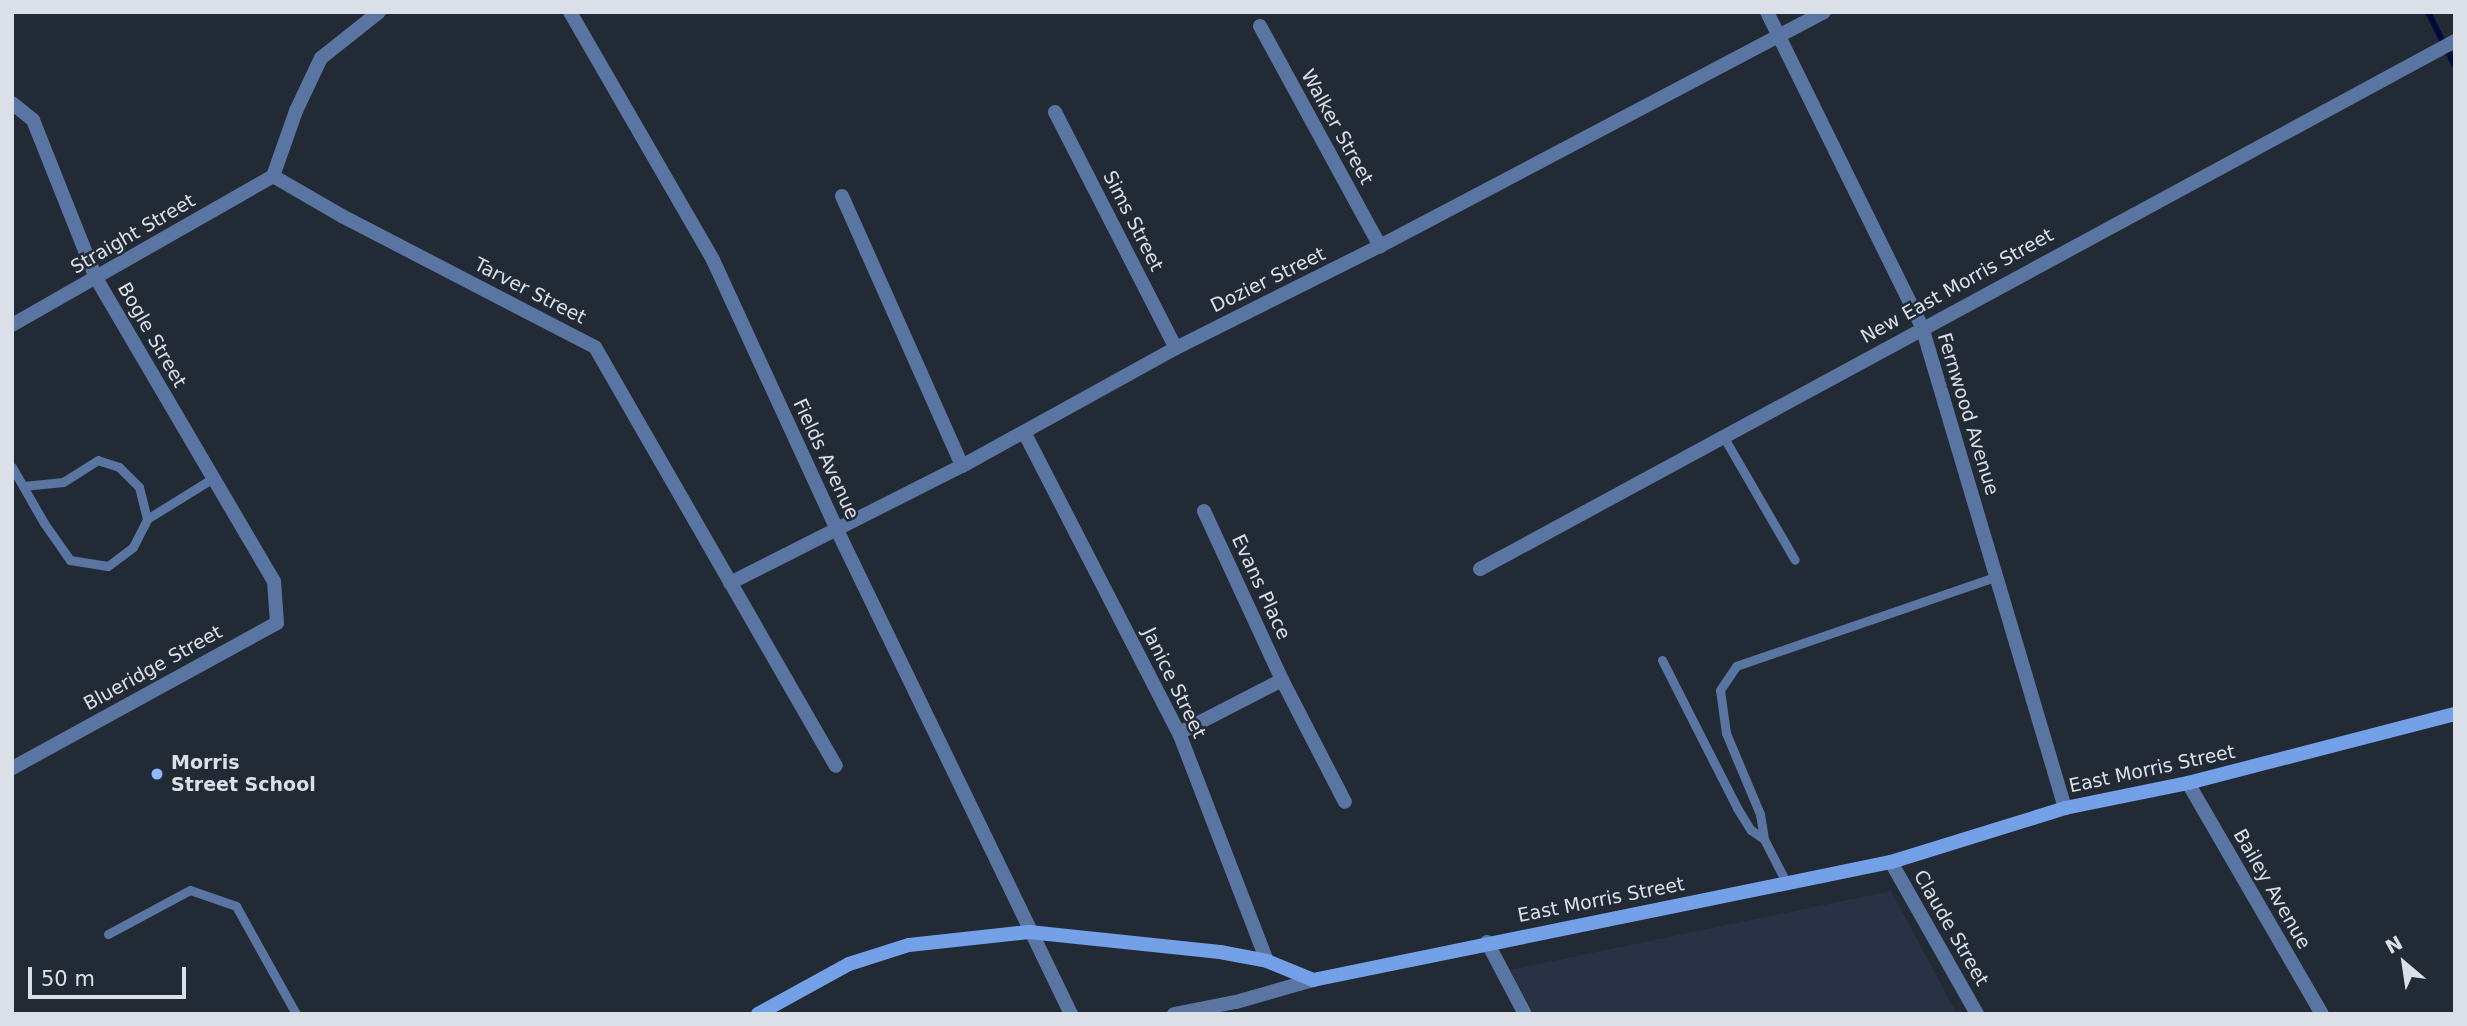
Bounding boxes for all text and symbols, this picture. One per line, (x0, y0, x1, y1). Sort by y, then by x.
street label: Walker Street (1296, 65, 1378, 189)
street label: Sims Street (1098, 167, 1168, 275)
street label: Straight Street (67, 189, 199, 279)
street label: New East Morris Street (1857, 223, 2057, 349)
street label: Dozier Street (1207, 242, 1329, 318)
street label: Tarver Street (470, 253, 590, 329)
street label: Bogle Street (113, 278, 191, 392)
street label: Fernwood Avenue (1932, 330, 2004, 498)
street label: Fields Avenue (788, 395, 864, 523)
street label: Evans Place (1227, 531, 1295, 643)
street label: Blueridge Street (80, 621, 226, 715)
street label: Janice Street (1137, 624, 1211, 742)
street label: East Morris Street (2067, 740, 2237, 798)
place label: Morris Street School (171, 752, 316, 796)
marker: Morris Street School (149, 766, 165, 782)
street label: Bailey Avenue (2228, 825, 2316, 953)
street label: Claude Street (1909, 866, 1993, 990)
street label: East Morris Street (1516, 873, 1686, 927)
north arrow (2369, 928, 2439, 998)
text: N (2382, 931, 2406, 958)
scale bar (32, 953, 189, 997)
text: 50 m (41, 967, 95, 991)

